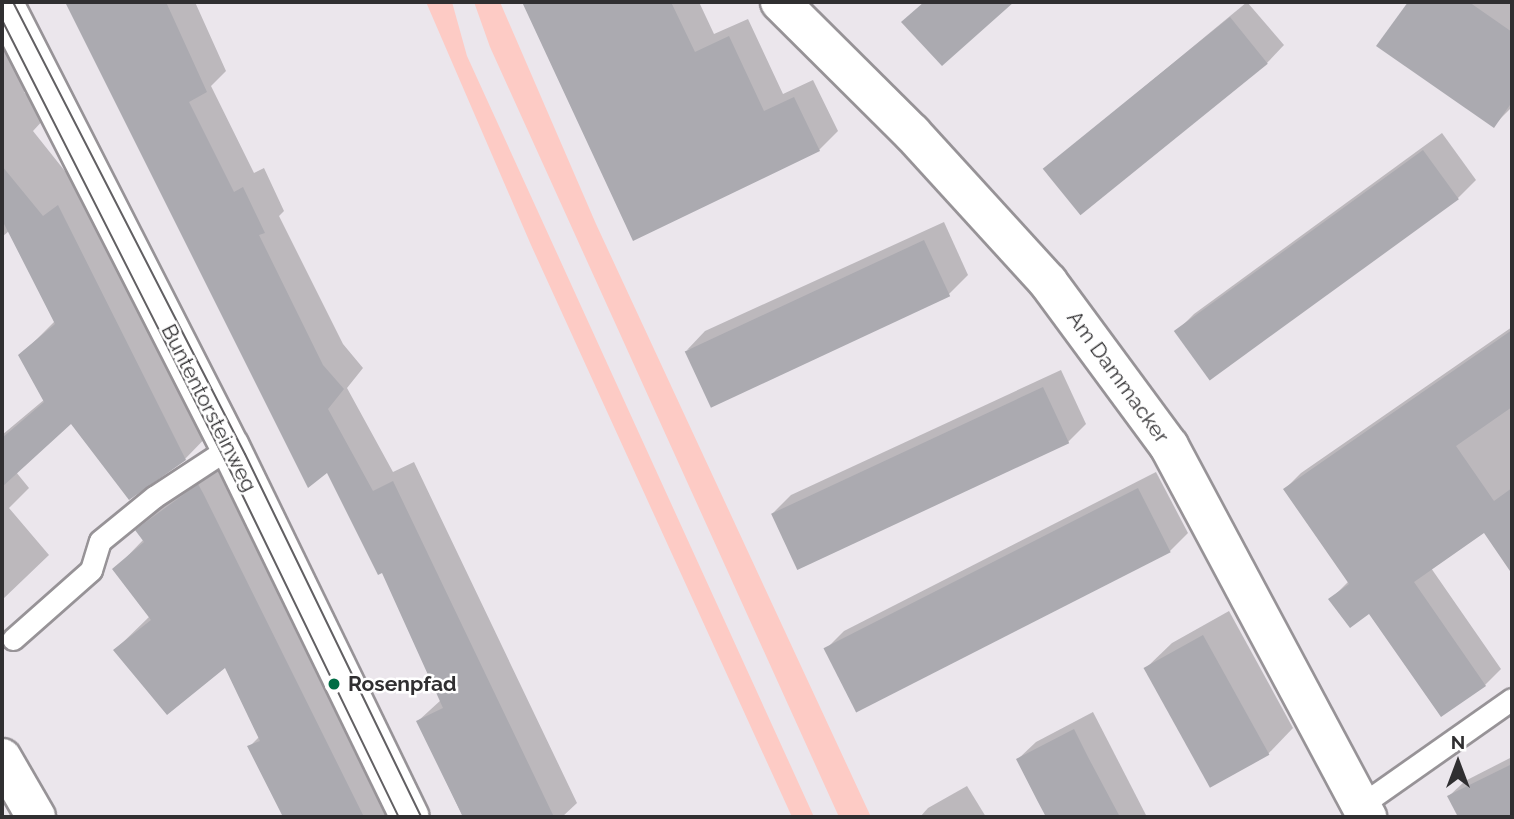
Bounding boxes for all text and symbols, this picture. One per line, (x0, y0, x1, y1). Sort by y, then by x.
street label: Am Dammacker (1062, 306, 1174, 448)
street label: Buntentorsteinweg (156, 320, 262, 496)
place label: Rosenpfad (348, 671, 456, 697)
marker: Rosenpfad (326, 676, 342, 692)
north arrow (1423, 728, 1493, 798)
text: N (1451, 731, 1465, 753)

